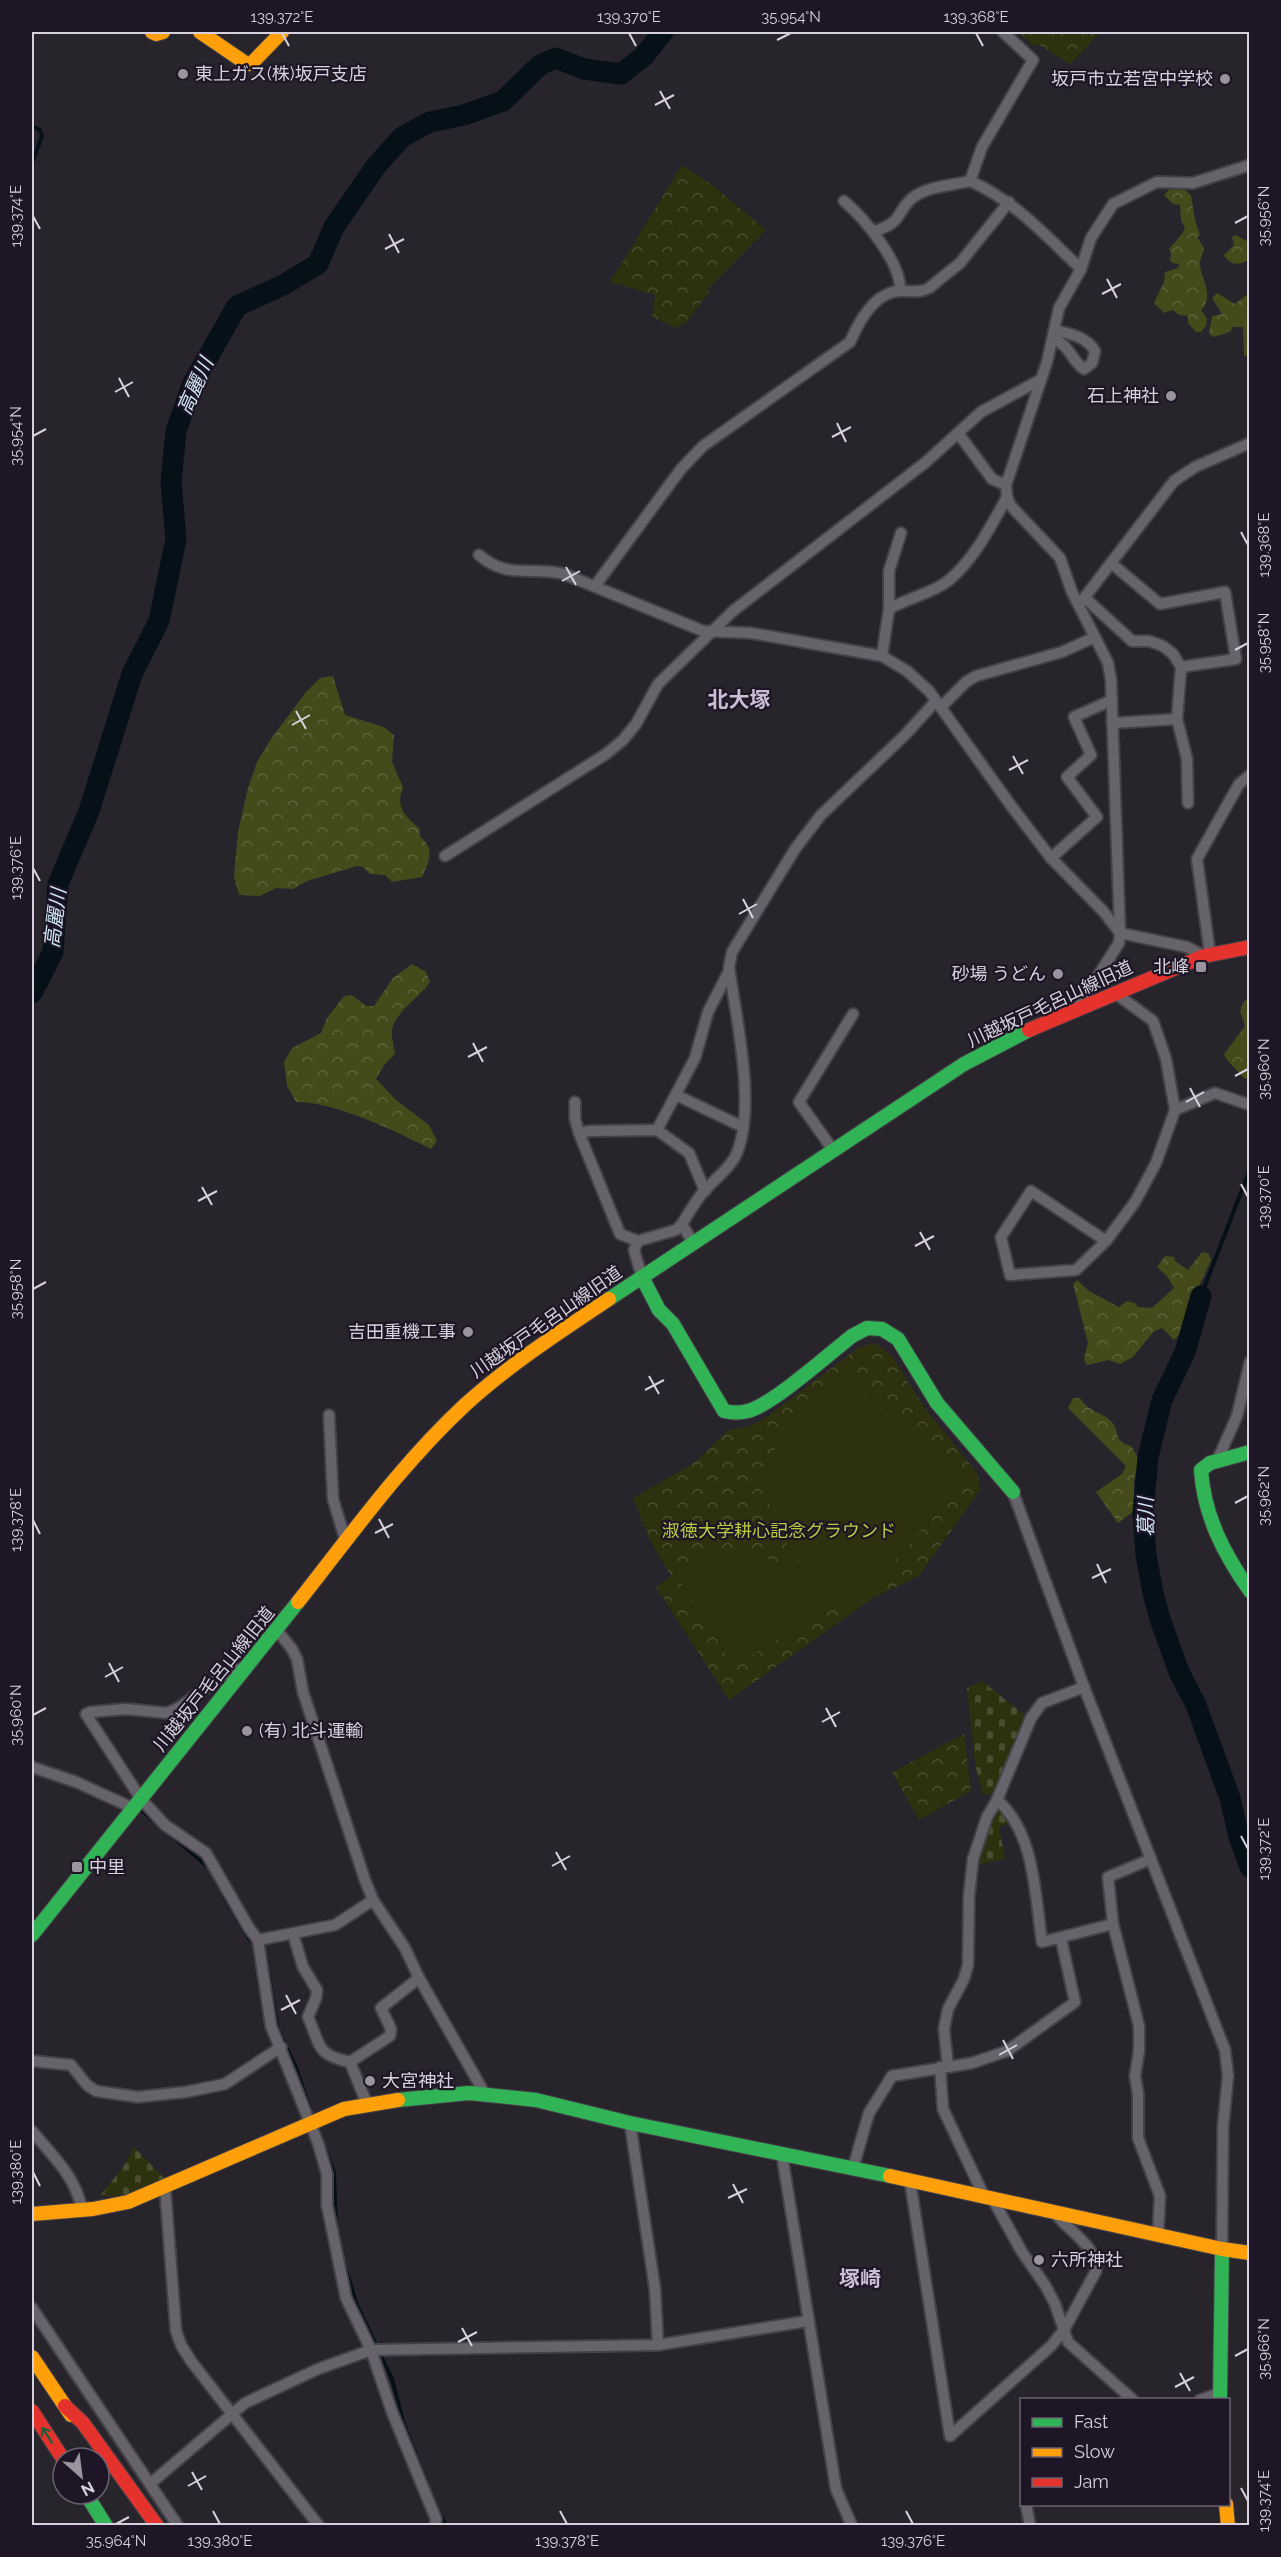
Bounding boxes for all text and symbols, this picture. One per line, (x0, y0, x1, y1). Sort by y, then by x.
text: 139.372°E (251, 8, 313, 26)
text: 139.370°E (597, 8, 661, 26)
text: 35.954°N (761, 8, 821, 26)
text: 139.368°E (943, 8, 1009, 26)
place label: 東上ガス(株)坂戸支店 (195, 63, 367, 84)
marker: 東上ガス(株)坂戸支店 (176, 67, 190, 81)
place label: 坂戸市立若宮中学校 (1051, 68, 1213, 89)
marker: 坂戸市立若宮中学校 (1218, 72, 1232, 86)
text: 139.374°E (7, 185, 25, 247)
text: 35.956°N (1255, 186, 1273, 246)
water label: 高麗川 (172, 352, 219, 418)
place label: 石上神社 (1087, 385, 1159, 406)
marker: 石上神社 (1164, 389, 1178, 403)
text: 35.954°N (7, 406, 25, 466)
text: 139.368°E (1255, 512, 1273, 578)
text: 35.958°N (1255, 613, 1273, 673)
district label: 北大塚 (708, 687, 771, 712)
text: 139.376°E (7, 836, 25, 900)
water label: 高麗川 (39, 885, 71, 949)
street label: 川越坂戸毛呂山線旧道 (964, 956, 1136, 1051)
place label: 北峰 (1153, 956, 1189, 977)
marker: 北峰 (1194, 960, 1208, 974)
place label: 砂場 うどん (951, 963, 1046, 984)
marker: 砂場 うどん (1051, 967, 1065, 981)
text: 35.960°N (1255, 1038, 1273, 1100)
text: 139.370°E (1255, 1165, 1273, 1229)
text: 35.958°N (7, 1259, 25, 1319)
street label: 川越坂戸毛呂山線旧道 (466, 1261, 625, 1382)
place label: 吉田重機工事 (348, 1321, 456, 1342)
marker: 吉田重機工事 (461, 1325, 475, 1339)
text: 35.962°N (1255, 1466, 1273, 1526)
text: 139.378°E (7, 1488, 25, 1552)
water label: 葛川 (1134, 1495, 1158, 1537)
park label: 淑徳大学耕心記念グラウンド (662, 1520, 896, 1541)
street label: 川越坂戸毛呂山線旧道 (149, 1602, 278, 1755)
text: 35.960°N (7, 1684, 25, 1746)
place label: (有) 北斗運輸 (259, 1720, 363, 1741)
marker: (有) 北斗運輸 (240, 1724, 254, 1738)
text: 139.372°E (1255, 1818, 1273, 1880)
place label: 中里 (89, 1856, 125, 1877)
marker: 中里 (70, 1860, 84, 1874)
place label: 大宮神社 (382, 2070, 454, 2091)
marker: 大宮神社 (363, 2074, 377, 2088)
text: 139.380°E (7, 2140, 25, 2204)
place label: 六所神社 (1051, 2249, 1123, 2270)
marker: 六所神社 (1032, 2253, 1046, 2267)
district label: 塚崎 (839, 2266, 881, 2291)
text: 35.966°N (1255, 2318, 1273, 2380)
legend (1020, 2398, 1230, 2506)
text: Fast (1074, 2411, 1108, 2432)
one-way arrow (41, 2427, 53, 2443)
text: Slow (1074, 2441, 1115, 2462)
north arrow (51, 2446, 111, 2506)
text: 139.374°E (1255, 2470, 1273, 2532)
text: Jam (1074, 2471, 1109, 2492)
text: N (78, 2478, 98, 2500)
text: 35.964°N (86, 2532, 146, 2550)
text: 139.380°E (188, 2532, 252, 2550)
text: 139.378°E (535, 2532, 599, 2550)
text: 139.376°E (881, 2532, 945, 2550)

